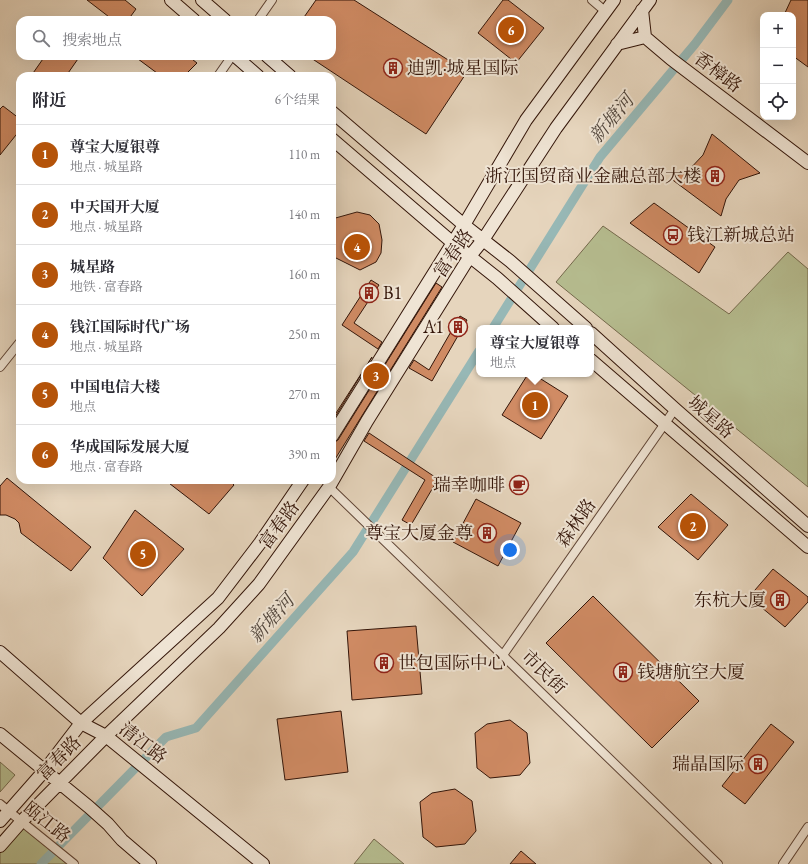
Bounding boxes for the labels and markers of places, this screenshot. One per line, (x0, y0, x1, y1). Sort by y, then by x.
pin: 6 (498, 15, 524, 45)
place label: 迪凯·城星国际 (407, 56, 519, 79)
building icon: 迪凯·城星国际 (382, 57, 404, 79)
place label: 浙江国贸商业金融总部大楼 (485, 164, 701, 187)
building icon: 浙江国贸商业金融总部大楼 (704, 165, 726, 187)
place label: 钱江新城总站 (687, 223, 795, 246)
bus stop icon: 钱江新城总站 (662, 224, 684, 246)
pin: 4 (344, 232, 370, 262)
place label: B1 (383, 281, 402, 304)
building icon: B1 (358, 282, 380, 304)
place label: A1 (422, 315, 444, 338)
building icon: A1 (447, 316, 469, 338)
pin: 3 (363, 361, 389, 391)
pin: 1 (522, 390, 548, 420)
place label: 瑞幸咖啡 (433, 473, 505, 496)
cafe icon: 瑞幸咖啡 (508, 474, 530, 496)
pin: 2 (680, 511, 706, 541)
place label: 尊宝大厦金尊 (365, 521, 473, 544)
building icon: 尊宝大厦金尊 (476, 522, 498, 544)
pin: 5 (130, 539, 156, 569)
place label: 东杭大厦 (694, 588, 766, 611)
building icon: 东杭大厦 (769, 589, 791, 611)
place label: 世包国际中心 (398, 651, 506, 674)
building icon: 世包国际中心 (373, 652, 395, 674)
place label: 钱塘航空大厦 (637, 660, 745, 683)
building icon: 钱塘航空大厦 (612, 661, 634, 683)
place label: 瑞晶国际 (672, 752, 744, 775)
building icon: 瑞晶国际 (747, 753, 769, 775)

